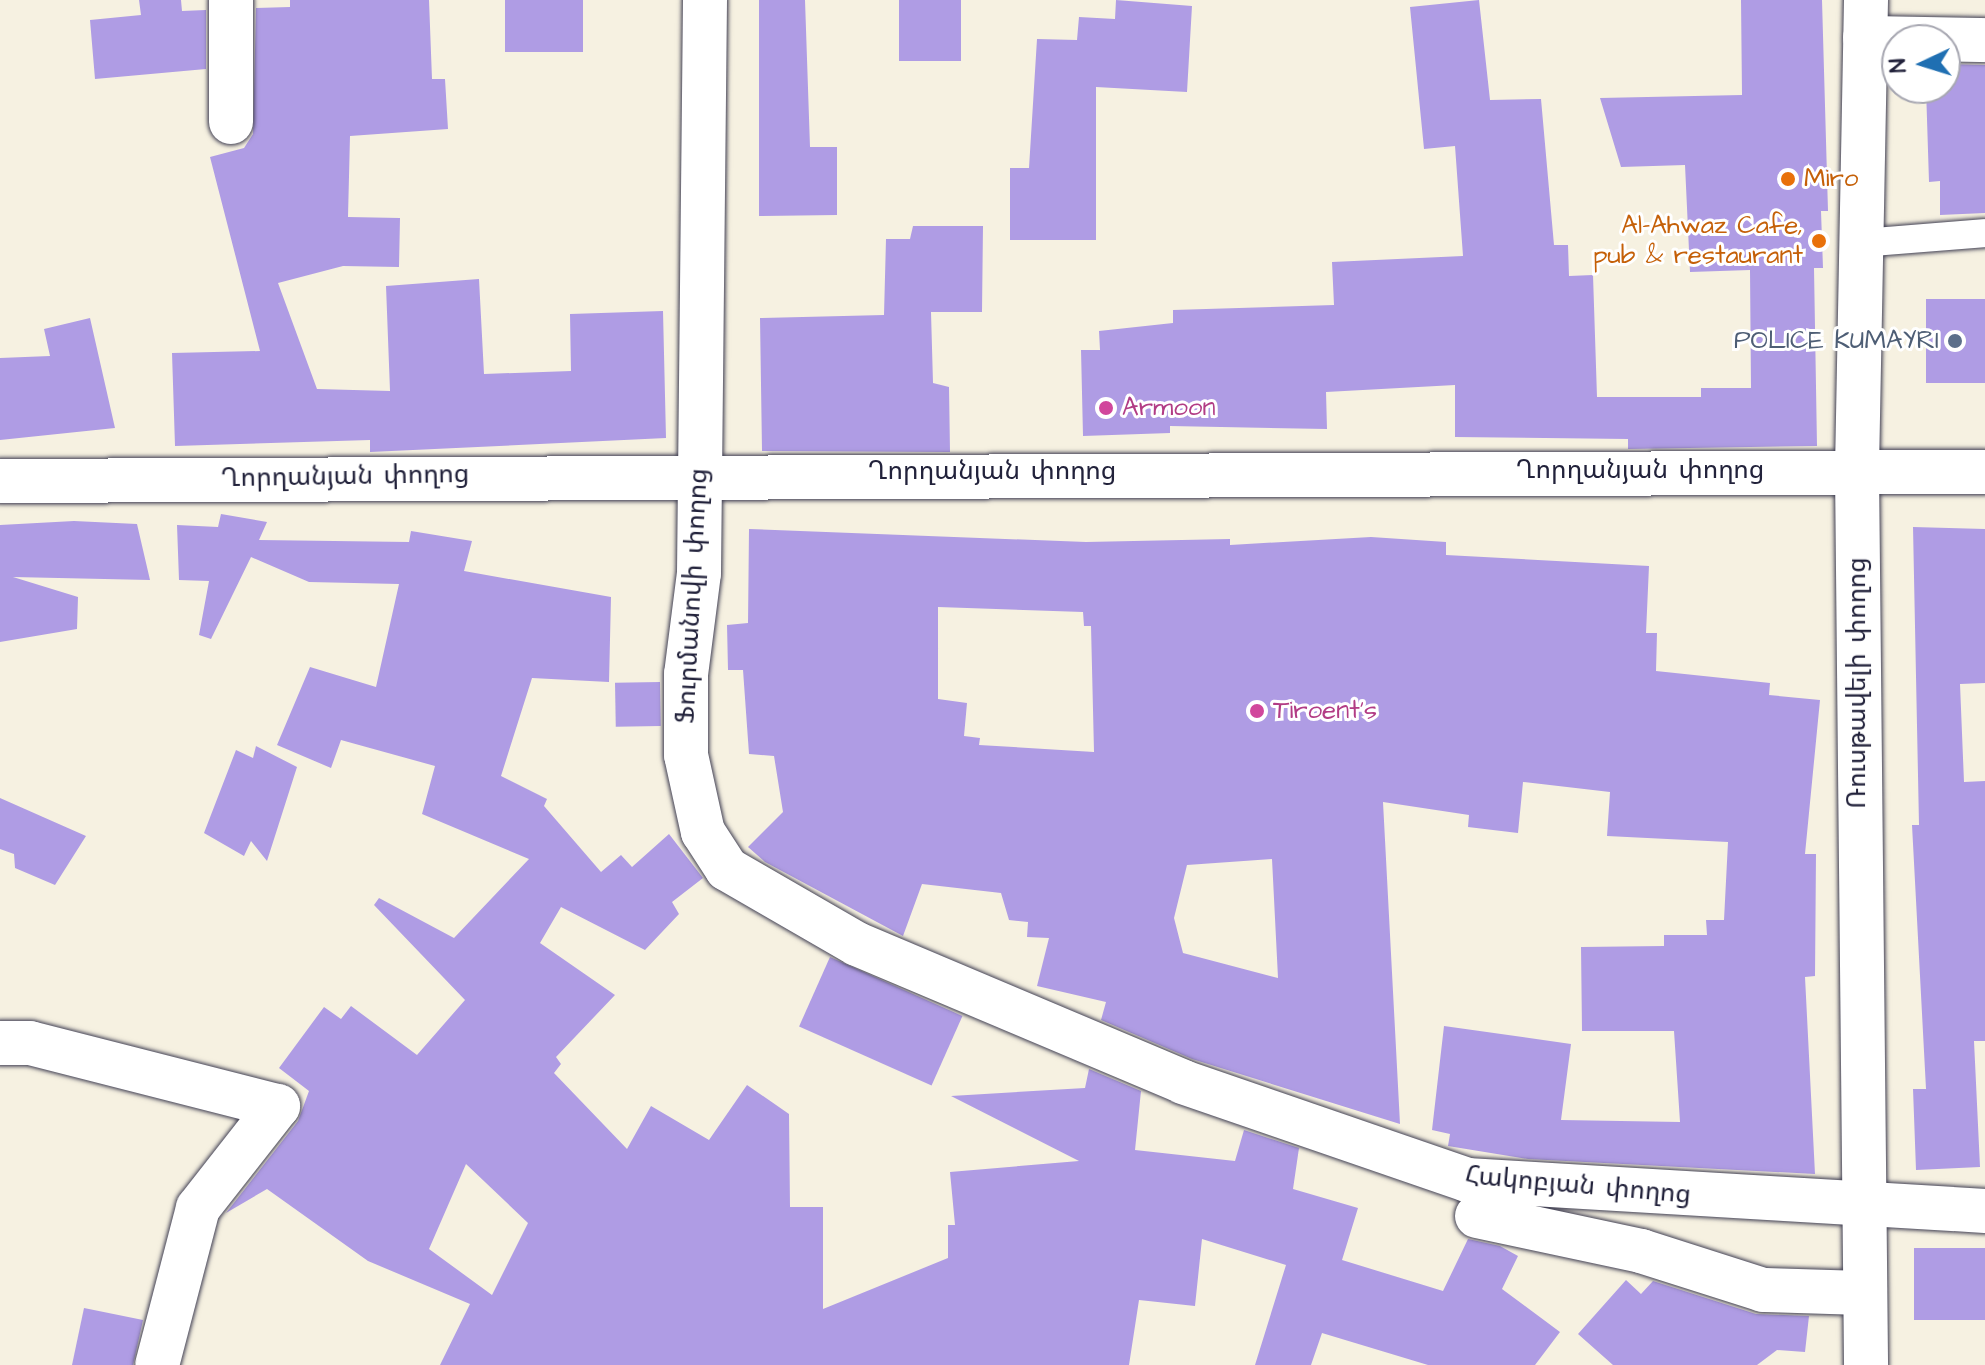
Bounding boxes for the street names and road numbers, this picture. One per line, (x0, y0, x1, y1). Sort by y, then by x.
street label: Ղորղանյան փողոց (1516, 455, 1764, 487)
street label: Ղորղանյան փողոց (868, 456, 1116, 488)
street label: Ղորղանյան փողոց (220, 459, 470, 495)
street label: Ֆուրմանովի փողոց (671, 467, 715, 725)
street label: Ռուսթավելի փողոց (1842, 557, 1874, 809)
street label: Հակոբյան փողոց (1464, 1161, 1692, 1211)

